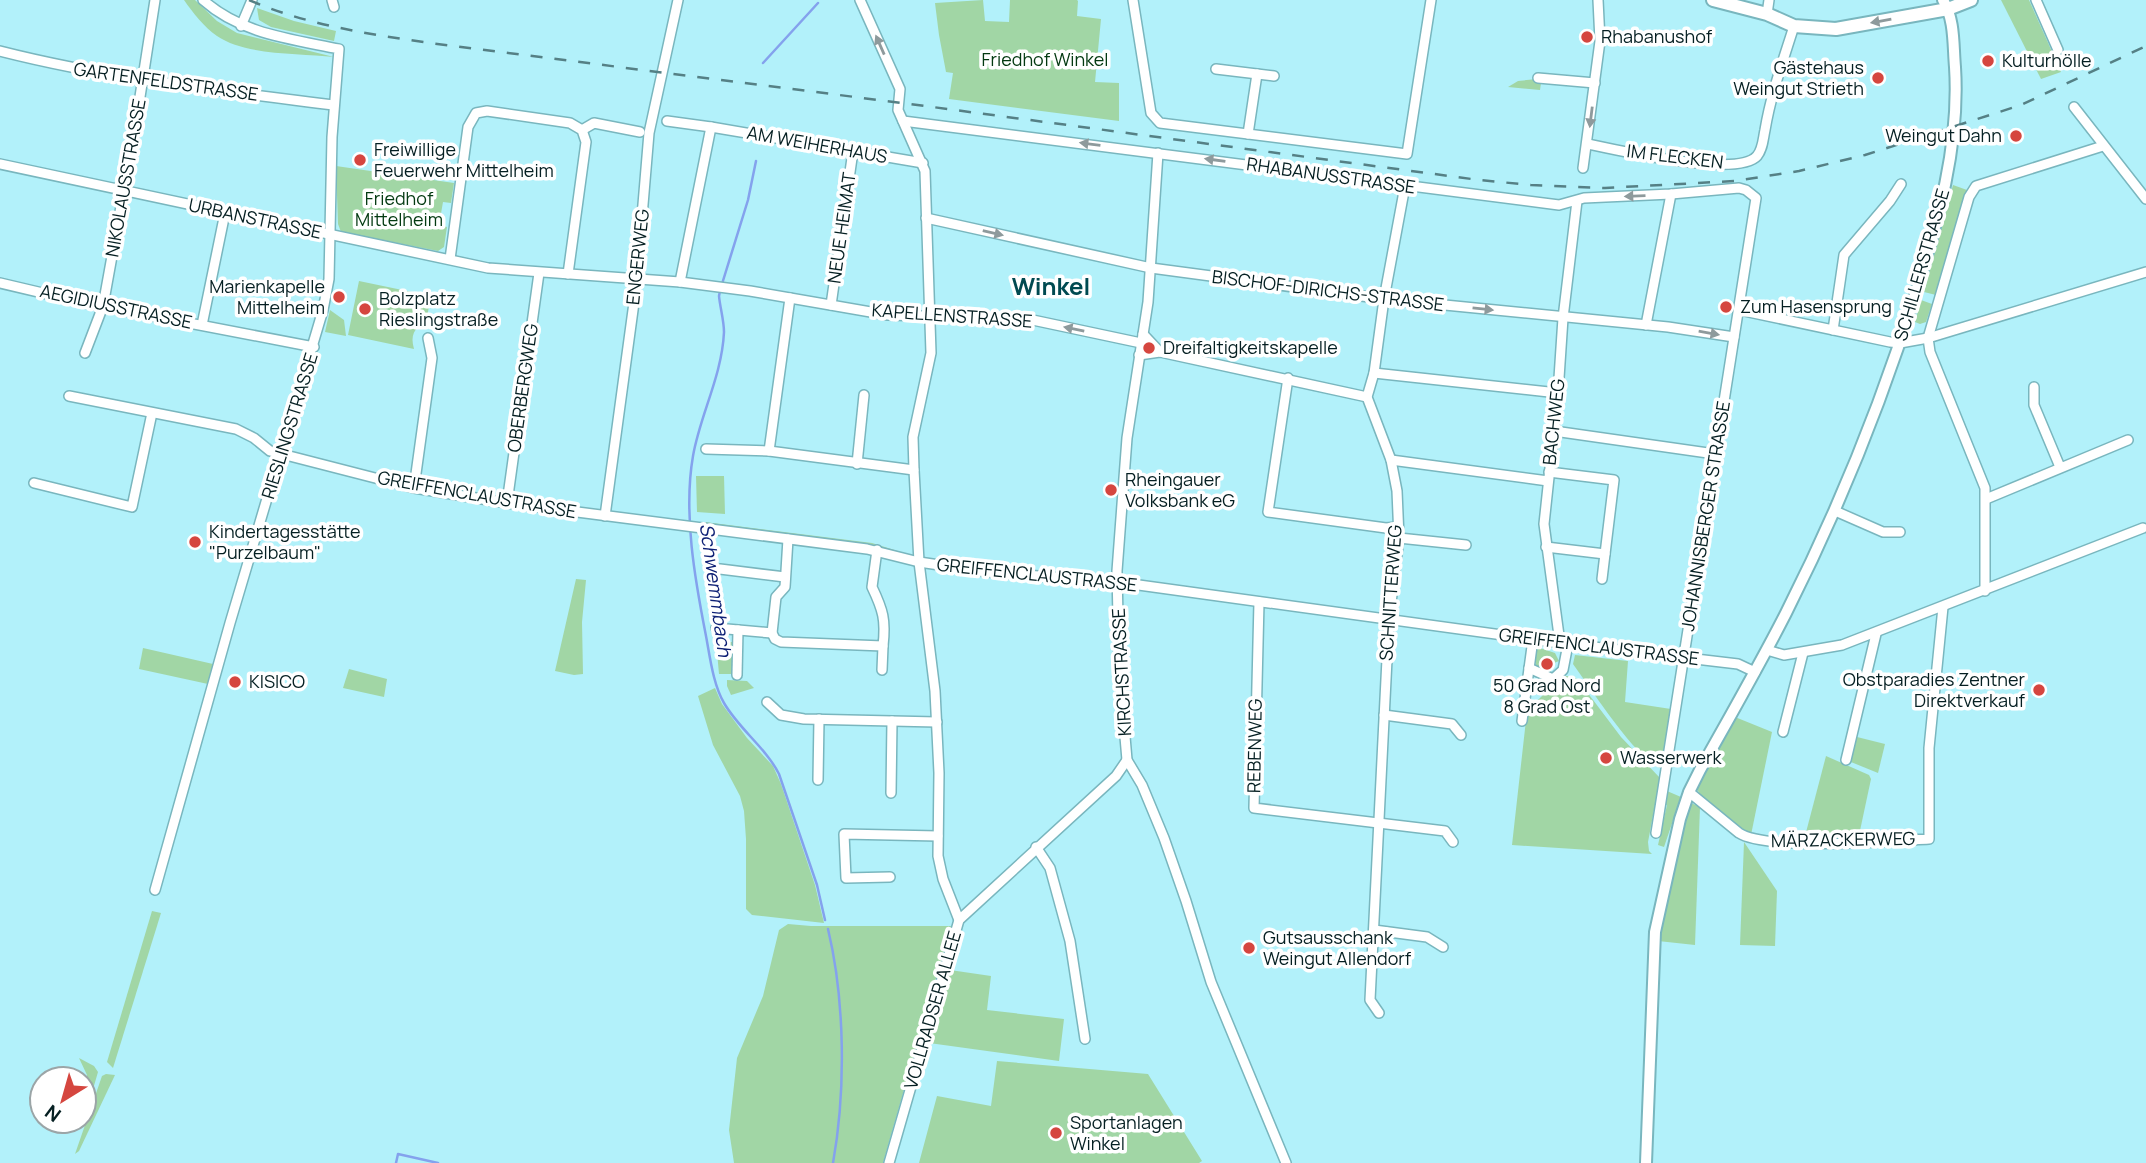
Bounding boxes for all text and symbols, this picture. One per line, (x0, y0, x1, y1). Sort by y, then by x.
one-way arrow (1870, 15, 1892, 26)
place label: Rhabanushof (1601, 24, 1713, 48)
marker: Rhabanushof (1579, 29, 1595, 45)
one-way arrow (874, 34, 885, 55)
park label: Friedhof Winkel (981, 47, 1109, 71)
place label: Kulturhölle (2002, 48, 2092, 72)
marker: Kulturhölle (1980, 53, 1996, 69)
place label: Gästehaus Weingut Strieth (1733, 55, 1864, 100)
street label: GARTENFELDSTRASSE (72, 56, 260, 106)
marker: Gästehaus Weingut Strieth (1870, 70, 1886, 86)
street label: NIKOLAUSSTRASSE (99, 97, 151, 259)
one-way arrow (1586, 106, 1597, 128)
street label: AM WEIHERHAUS (745, 120, 889, 168)
place label: Weingut Dahn (1885, 123, 2002, 147)
marker: Weingut Dahn (2008, 128, 2024, 144)
place label: Freiwillige Feuerwehr Mittelheim (374, 137, 554, 182)
street label: IM FLECKEN (1625, 138, 1725, 174)
one-way arrow (1079, 139, 1101, 150)
street label: RHABANUSSTRASSE (1245, 151, 1417, 199)
marker: Freiwillige Feuerwehr Mittelheim (352, 152, 368, 168)
one-way arrow (1204, 154, 1226, 165)
street label: NEUE HEIMAT (821, 170, 861, 285)
park label: Friedhof Mittelheim (355, 186, 443, 231)
street label: SCHILLERSTRASSE (1888, 186, 1954, 344)
one-way arrow (1623, 190, 1645, 201)
street label: URBANSTRASSE (186, 192, 324, 244)
street label: ENGERWEG (620, 208, 654, 306)
one-way arrow (982, 227, 1004, 238)
street label: BISCHOF-DIRICHS-STRASSE (1211, 264, 1446, 316)
district label: Winkel (1012, 269, 1090, 302)
place label: Marienkapelle Mittelheim (209, 274, 325, 319)
street label: AEGIDIUSSTRASSE (38, 278, 194, 334)
place label: Bolzplatz Rieslingstraße (379, 286, 498, 331)
marker: Marienkapelle Mittelheim (331, 289, 347, 305)
place label: Zum Hasensprung (1740, 294, 1892, 318)
street label: KAPELLENSTRASSE (871, 297, 1033, 333)
marker: Zum Hasensprung (1718, 299, 1734, 315)
marker: Bolzplatz Rieslingstraße (357, 301, 373, 317)
one-way arrow (1472, 304, 1494, 315)
street label: OBERBERGWEG (501, 322, 543, 454)
one-way arrow (1063, 323, 1085, 334)
one-way arrow (1699, 328, 1721, 339)
place label: Dreifaltigkeitskapelle (1163, 335, 1338, 359)
marker: Dreifaltigkeitskapelle (1141, 340, 1157, 356)
street label: RIESLINGSTRASSE (255, 350, 323, 502)
street label: BACHWEG (1537, 377, 1569, 466)
street label: JOHANNISBERGER STRASSE (1675, 399, 1735, 633)
street label: GREIFFENCLAUSTRASSE (376, 465, 578, 523)
place label: Rheingauer Volksbank eG (1125, 467, 1235, 512)
marker: Rheingauer Volksbank eG (1103, 482, 1119, 498)
place label: Kindertagesstätte "Purzelbaum" (209, 519, 361, 564)
water label: Schwemmbach (694, 522, 738, 659)
street label: SCHNITTERWEG (1373, 524, 1407, 662)
marker: Kindertagesstätte "Purzelbaum" (187, 534, 203, 550)
street label: GREIFFENCLAUSTRASSE (936, 552, 1138, 596)
street label: KIRCHSTRASSE (1106, 607, 1136, 737)
street label: GREIFFENCLAUSTRASSE (1498, 622, 1701, 670)
marker: 50 Grad Nord 8 Grad Ost (1539, 656, 1555, 672)
place label: Obstparadies Zentner Direktverkauf (1843, 667, 2026, 712)
place label: KISICO (249, 669, 305, 693)
place label: 50 Grad Nord 8 Grad Ost (1493, 673, 1601, 718)
marker: KISICO (227, 674, 243, 690)
marker: Obstparadies Zentner Direktverkauf (2031, 682, 2047, 698)
street label: REBENWEG (1241, 698, 1267, 793)
place label: Wasserwerk (1620, 745, 1722, 769)
marker: Wasserwerk (1598, 750, 1614, 766)
street label: MÄRZACKERWEG (1771, 826, 1916, 852)
place label: Gutsausschank Weingut Allendorf (1263, 925, 1412, 970)
street label: VOLLRADSER ALLEE (898, 928, 966, 1092)
marker: Gutsausschank Weingut Allendorf (1241, 940, 1257, 956)
north arrow (28, 1065, 98, 1135)
text: N (39, 1099, 66, 1128)
place label: Sportanlagen Winkel (1070, 1110, 1183, 1155)
marker: Sportanlagen Winkel (1048, 1125, 1064, 1141)

